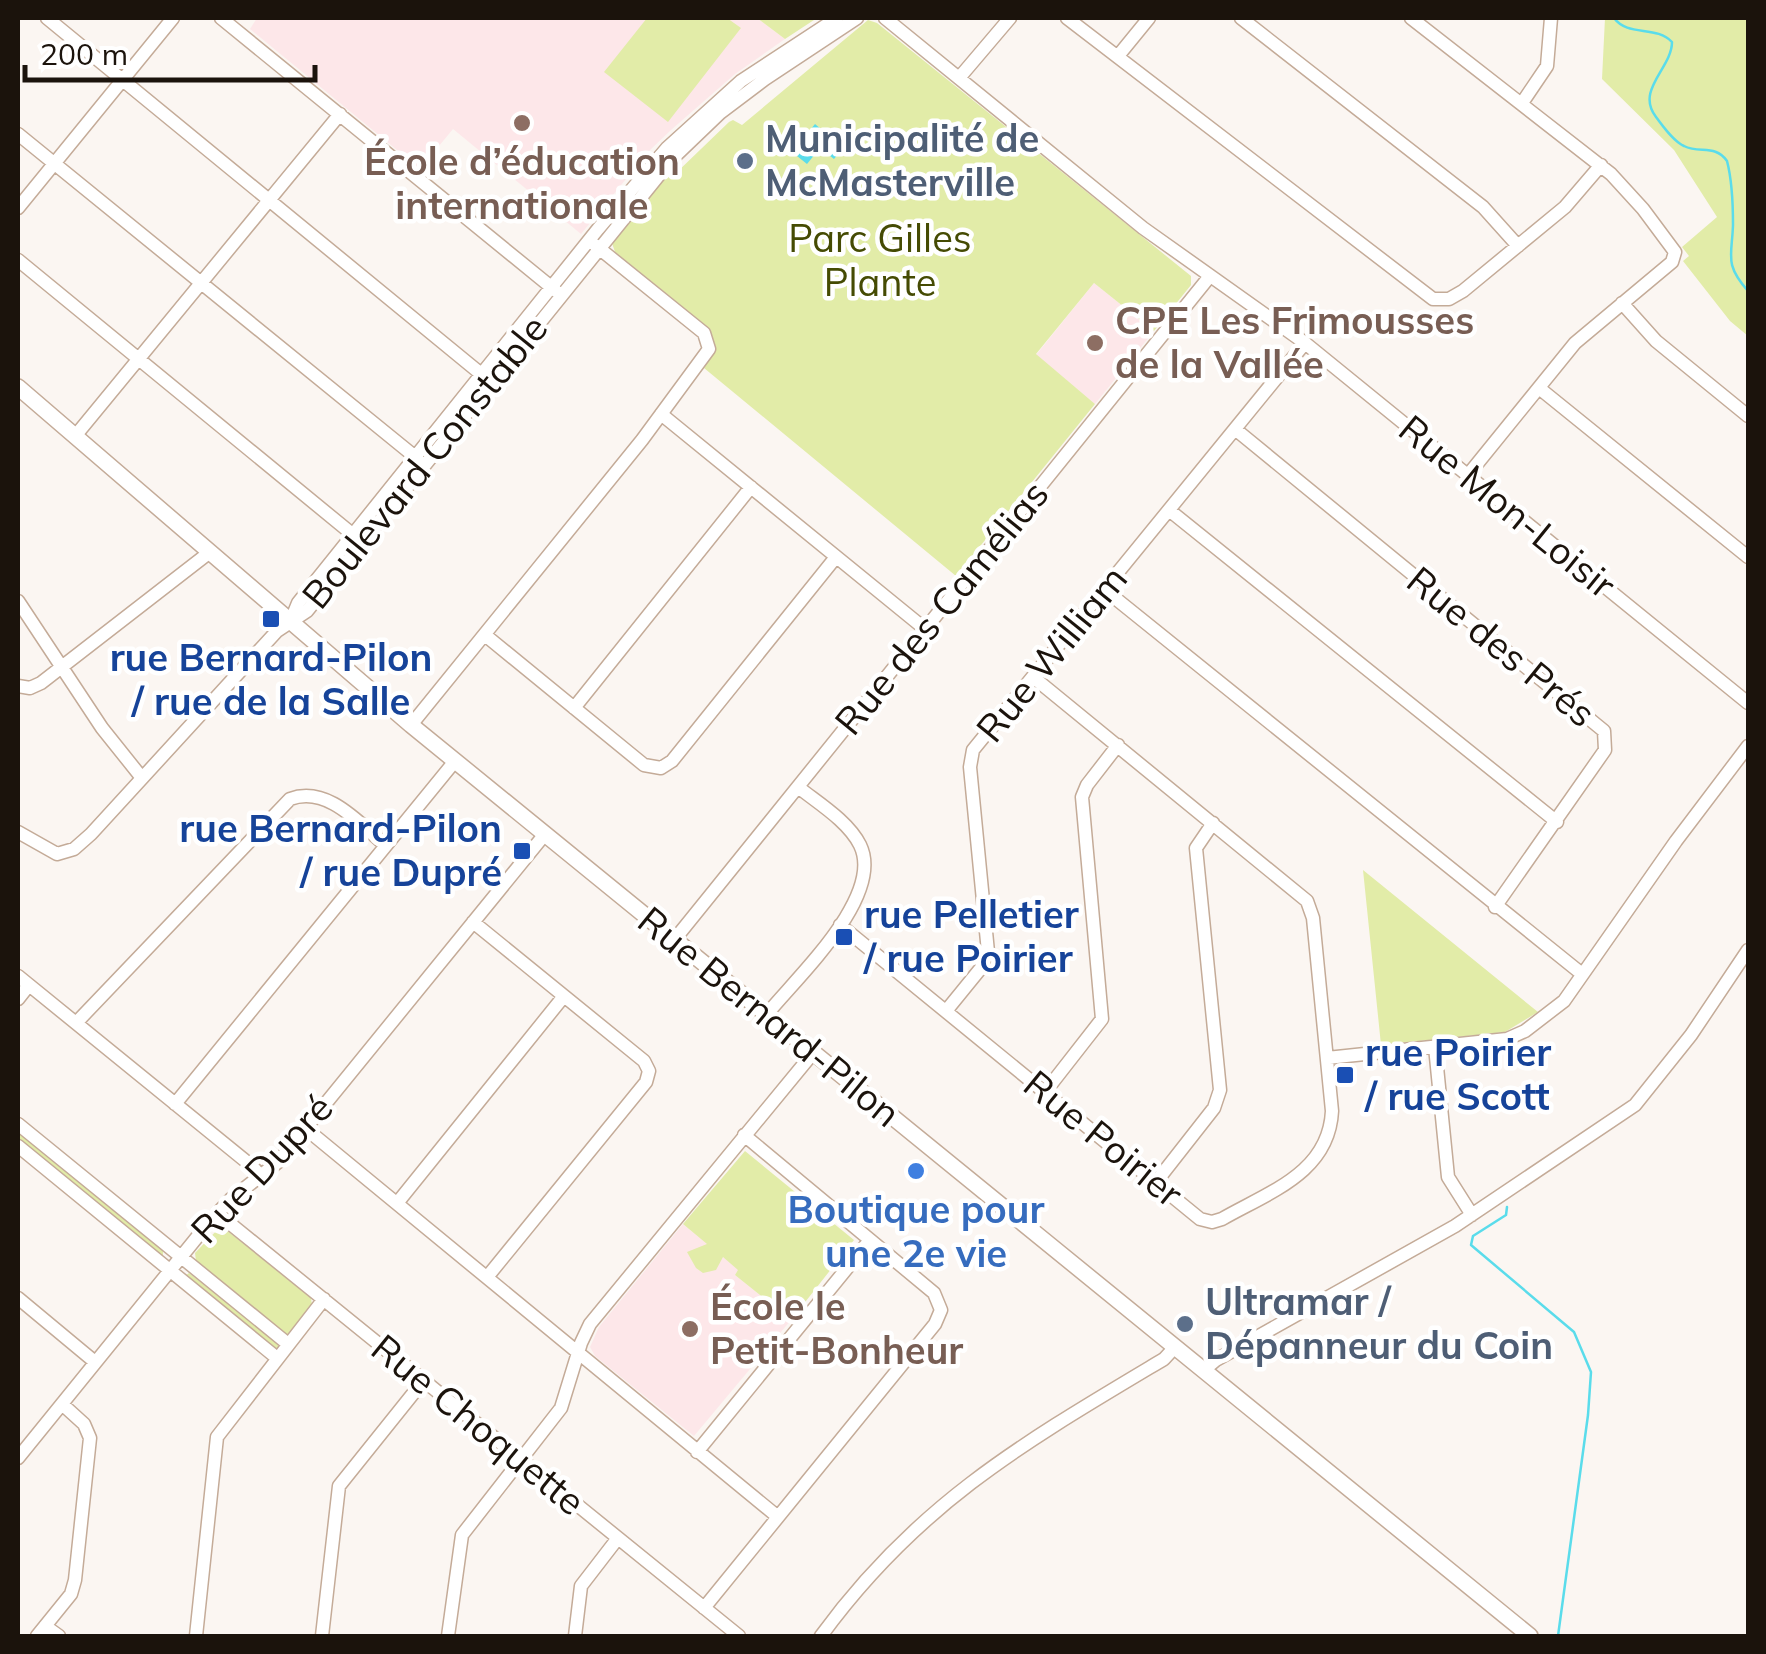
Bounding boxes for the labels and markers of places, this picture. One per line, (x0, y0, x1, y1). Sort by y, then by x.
marker: École d’éducation internationale (511, 112, 533, 134)
place label: Municipalité de McMasterville (765, 114, 1039, 206)
place label: École d’éducation internationale (364, 137, 680, 229)
marker: Municipalité de McMasterville (734, 150, 756, 172)
place label: CPE Les Frimousses de la Vallée (1115, 296, 1474, 388)
marker: CPE Les Frimousses de la Vallée (1084, 332, 1106, 354)
marker: rue Bernard-Pilon / rue de la Salle (260, 608, 282, 630)
place label: rue Bernard-Pilon / rue de la Salle (110, 633, 432, 725)
place label: rue Bernard-Pilon / rue Dupré (179, 804, 502, 896)
marker: rue Bernard-Pilon / rue Dupré (511, 840, 533, 862)
place label: rue Pelletier / rue Poirier (863, 890, 1079, 982)
marker: rue Pelletier / rue Poirier (833, 926, 855, 948)
place label: rue Poirier / rue Scott (1364, 1028, 1551, 1120)
marker: rue Poirier / rue Scott (1334, 1064, 1356, 1086)
marker: Boutique pour une 2e vie (905, 1160, 927, 1182)
place label: Boutique pour une 2e vie (788, 1185, 1044, 1277)
place label: Ultramar / Dépanneur du Coin (1205, 1277, 1553, 1369)
place label: École le Petit-Bonheur (710, 1282, 963, 1374)
marker: Ultramar / Dépanneur du Coin (1174, 1313, 1196, 1335)
marker: École le Petit-Bonheur (679, 1318, 701, 1340)

